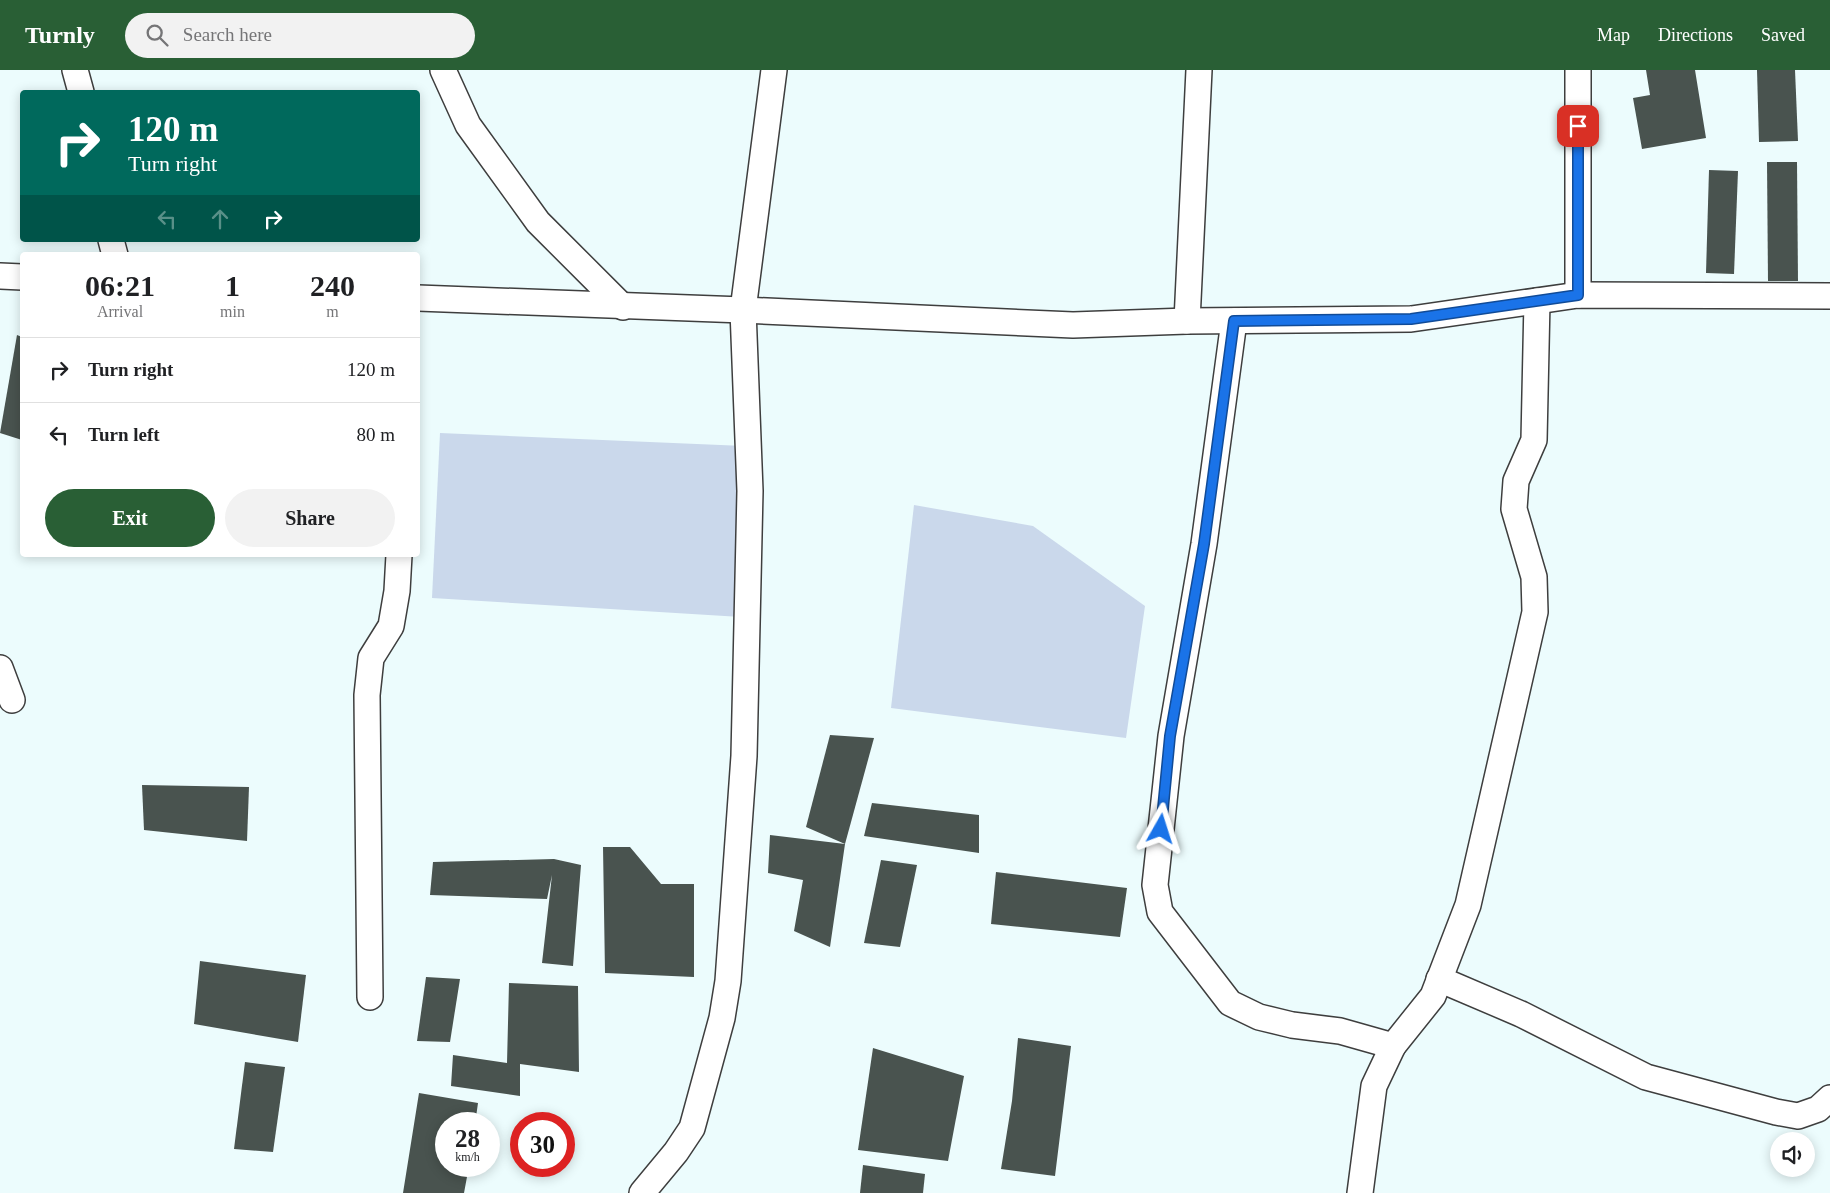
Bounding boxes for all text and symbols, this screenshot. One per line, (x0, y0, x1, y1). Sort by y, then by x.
search box (125, 13, 475, 58)
icon: search (143, 21, 171, 49)
text: Turnly (25, 22, 95, 48)
text: Search here (183, 24, 272, 45)
text: Map (1597, 25, 1630, 45)
text: Directions (1658, 25, 1733, 45)
text: Saved (1761, 25, 1805, 45)
pin (1557, 105, 1599, 147)
icon: right (45, 110, 110, 175)
text: 120 m (128, 110, 218, 149)
icon: arrive (1564, 112, 1592, 140)
text: Turn right (128, 151, 217, 176)
icon: left (153, 205, 181, 233)
icon: ahead (206, 205, 234, 233)
icon: right (259, 205, 287, 233)
text: 06:21 (85, 269, 155, 302)
text: 1 (225, 269, 240, 302)
text: 240 (310, 269, 355, 302)
text: Arrival (97, 303, 143, 320)
text: min (220, 303, 245, 320)
text: m (326, 303, 339, 320)
icon: right (45, 356, 73, 384)
text: Turn right (88, 359, 173, 380)
text: 120 m (347, 359, 395, 380)
icon: left (45, 421, 73, 449)
text: Turn left (88, 424, 160, 445)
text: 80 m (356, 424, 395, 445)
button: Exit (45, 489, 215, 547)
button: Share (225, 489, 395, 547)
position arrow (1134, 802, 1186, 854)
speed limit sign: 30 (510, 1112, 575, 1177)
text: 28 (455, 1125, 480, 1152)
map controls (1770, 1132, 1815, 1177)
button: sound (1770, 1132, 1815, 1177)
text: km/h (455, 1150, 480, 1164)

